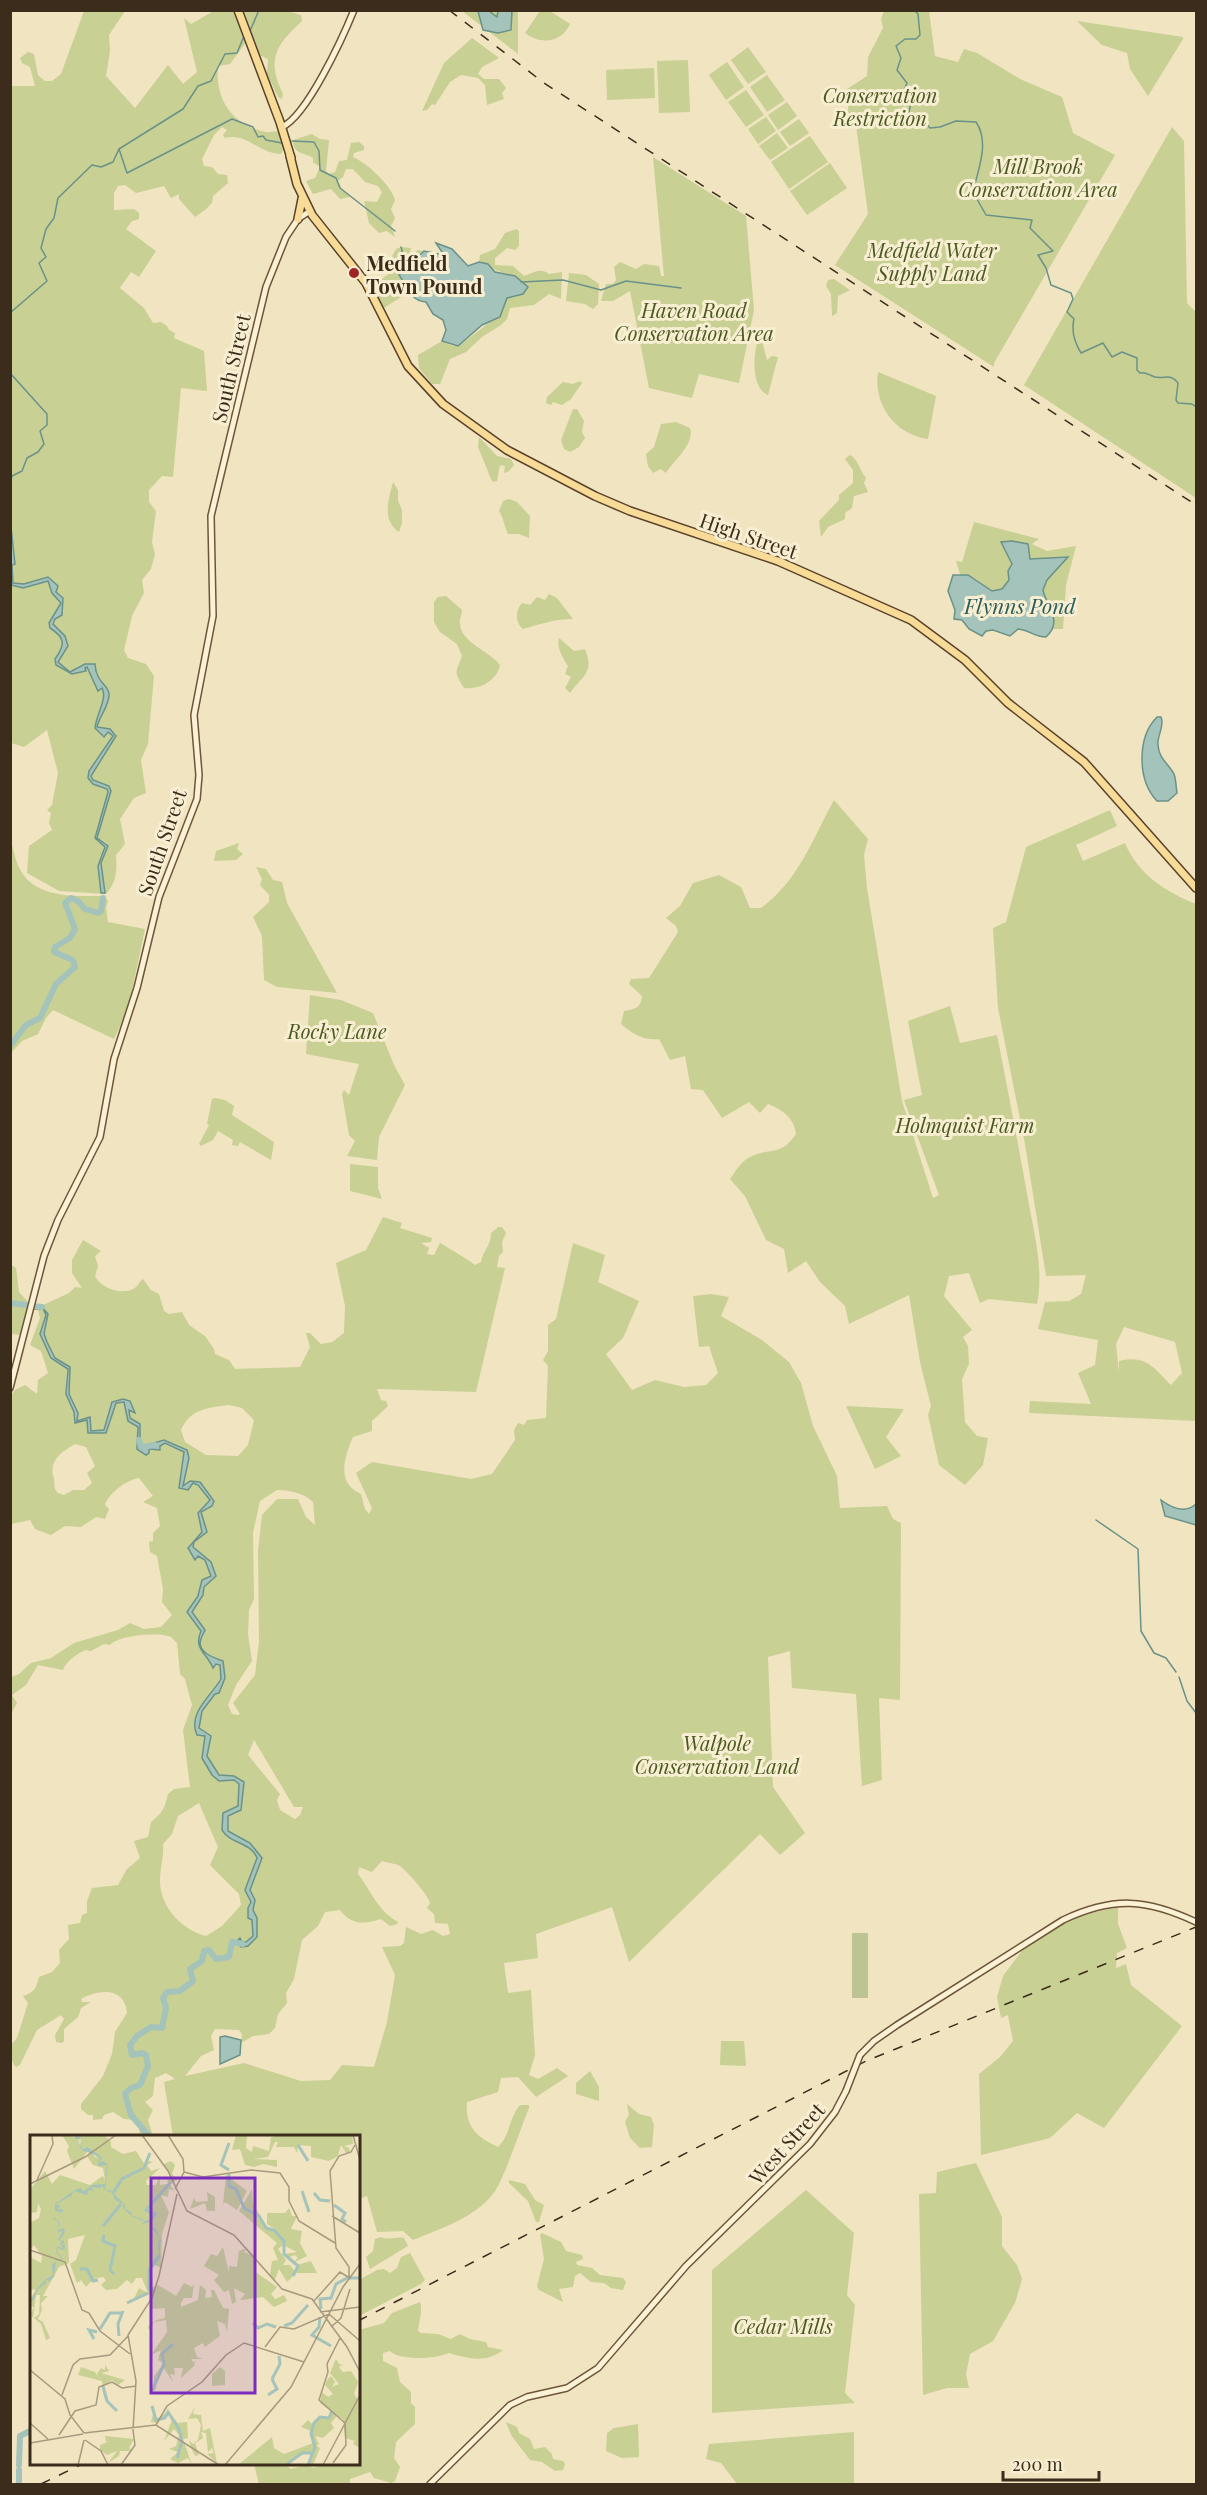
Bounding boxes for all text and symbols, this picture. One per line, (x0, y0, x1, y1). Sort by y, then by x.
park label: Conservation Restriction (823, 81, 937, 131)
park label: Mill Brook Conservation Area (958, 152, 1118, 202)
park label: Medfield Water Supply Land (866, 236, 998, 286)
place label: Medfield Town Pound (366, 249, 482, 299)
marker: Medfield Town Pound (347, 266, 361, 280)
park label: Haven Road Conservation Area (614, 296, 774, 346)
street label: South Street (204, 310, 256, 425)
street label: High Street (696, 506, 802, 565)
water label: Flynns Pond (963, 591, 1076, 619)
street label: South Street (130, 784, 192, 899)
park label: Rocky Lane (286, 1017, 387, 1044)
park label: Holmquist Farm (895, 1111, 1034, 1138)
park label: Walpole Conservation Land (635, 1729, 800, 1779)
street label: West Street (741, 2096, 831, 2190)
inset map (30, 2135, 360, 2465)
park label: Cedar Mills (733, 2312, 833, 2339)
scale bar (1003, 2444, 1099, 2482)
text: 200 m (1012, 2452, 1063, 2476)

